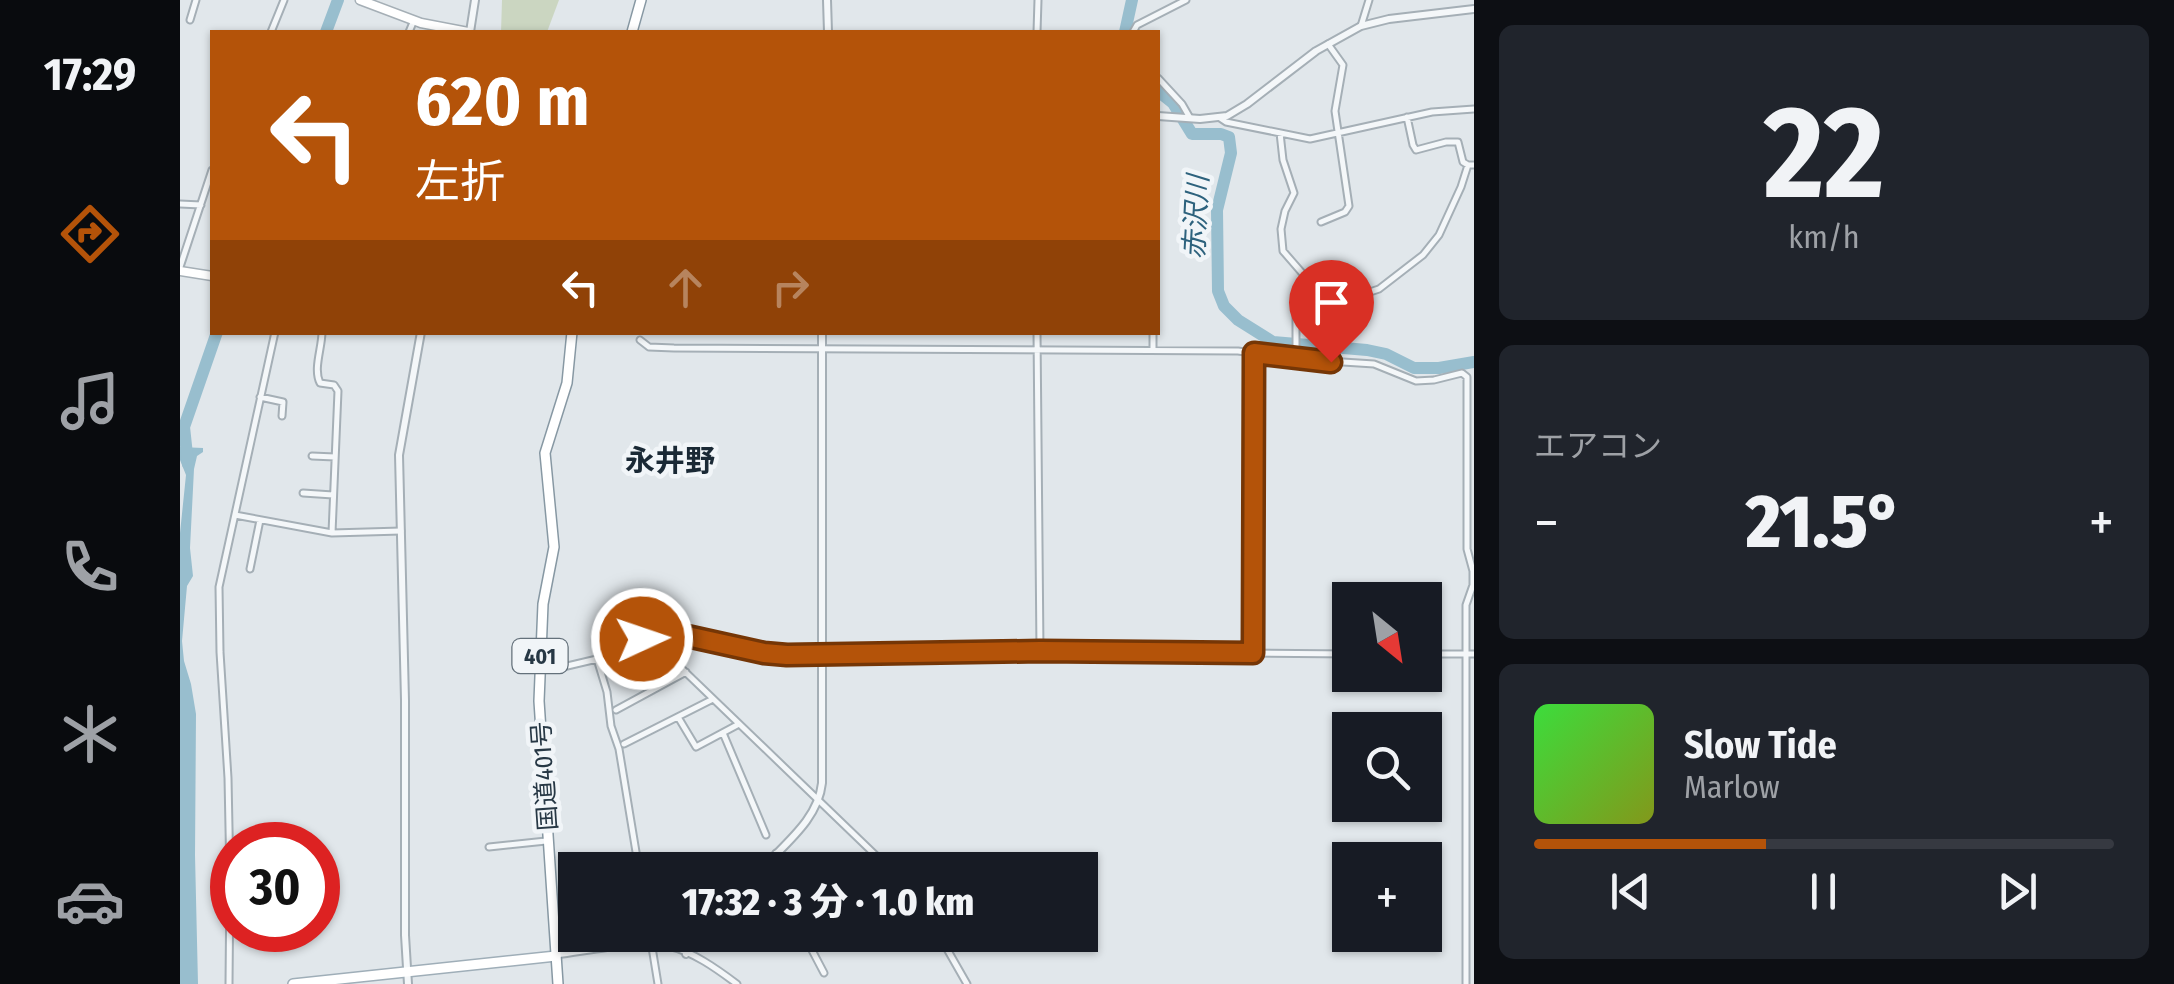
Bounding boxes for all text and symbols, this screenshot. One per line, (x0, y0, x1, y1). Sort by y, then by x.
text: 17:29 (44, 48, 136, 102)
text: 620 m (415, 60, 590, 144)
icon: left (250, 70, 380, 200)
text: 22 (1764, 75, 1884, 231)
text: 左折 (415, 155, 505, 209)
water label: 赤沢川 (1177, 171, 1215, 260)
icon: directions (55, 199, 125, 269)
text: km/h (1788, 218, 1860, 256)
icon: left (553, 260, 608, 315)
icon: ahead (658, 260, 713, 315)
icon: right (763, 260, 818, 315)
pin (1289, 260, 1374, 363)
icon: arrive (1304, 275, 1359, 330)
icon: music (55, 366, 125, 436)
text: エアコン (1534, 427, 1662, 465)
district label: 永井野 (625, 443, 715, 479)
text: 21.5° (1746, 477, 1902, 567)
text: − (1534, 490, 1559, 556)
text: + (2089, 490, 2114, 556)
icon: phone (55, 532, 125, 602)
north arrow (1332, 582, 1442, 692)
map controls (1332, 582, 1442, 952)
position arrow (590, 587, 694, 691)
road number: 401 (512, 639, 568, 673)
icon: climate (55, 699, 125, 769)
button: search (1332, 712, 1442, 822)
street label: 国道401号 (526, 720, 564, 832)
text: Slow Tide (1684, 722, 1837, 768)
text: Marlow (1684, 768, 1780, 806)
speed limit sign: 30 (210, 822, 340, 952)
button: + (1332, 842, 1442, 952)
icon: previous (1603, 864, 1658, 919)
icon: pause (1796, 864, 1851, 919)
icon: next (1990, 864, 2045, 919)
icon: car (55, 866, 125, 936)
text: 17:32 · 3 分 · 1.0 km (682, 879, 974, 925)

